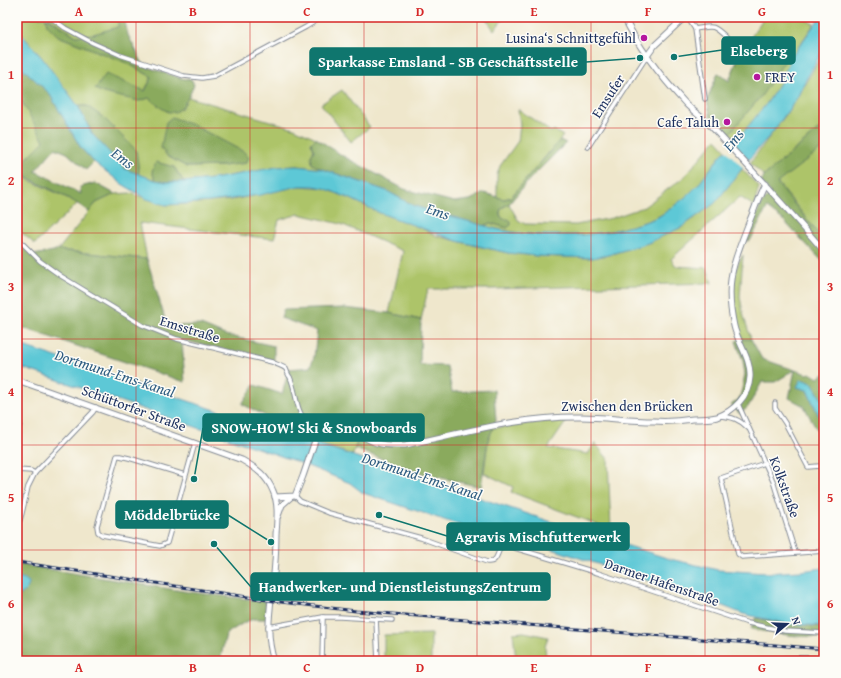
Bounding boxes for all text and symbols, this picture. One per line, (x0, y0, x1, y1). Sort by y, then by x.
text: A (75, 2, 84, 21)
text: B (189, 2, 197, 21)
text: C (303, 2, 311, 21)
text: D (416, 2, 424, 21)
text: E (531, 2, 538, 21)
text: F (645, 2, 652, 21)
text: G (758, 2, 766, 21)
place label: Lusina‘s Schnittgefühl (506, 28, 636, 48)
marker: Lusina‘s Schnittgefühl (639, 33, 649, 43)
callout: Elseberg (722, 37, 795, 64)
text: Elseberg (731, 40, 788, 61)
callout: Sparkasse Emsland - SB Geschäftsstelle (310, 48, 586, 75)
text: Sparkasse Emsland - SB Geschäftsstelle (318, 51, 578, 72)
text: 1 (8, 65, 14, 84)
text: 1 (827, 65, 833, 84)
place label: FREY (765, 67, 796, 87)
street label: Emsufer (586, 70, 630, 122)
marker: FREY (752, 72, 762, 82)
place label: Cafe Taluh (657, 112, 719, 132)
marker: Cafe Taluh (722, 117, 732, 127)
water label: Ems (717, 124, 749, 157)
water label: Ems (106, 142, 139, 174)
text: 2 (8, 171, 15, 190)
text: 2 (827, 171, 834, 190)
water label: Ems (423, 197, 453, 225)
text: 3 (8, 277, 14, 296)
text: 3 (827, 277, 833, 296)
street label: Emsstraße (158, 310, 223, 348)
water label: Dortmund-Ems-Kanal (51, 343, 178, 402)
street label: Schüttorfer Straße (79, 380, 189, 436)
text: 4 (8, 382, 15, 401)
text: 4 (827, 382, 834, 401)
street label: Zwischen den Brücken (561, 396, 693, 416)
callout: SNOW-HOW! Ski & Snowboards (203, 414, 424, 441)
text: SNOW-HOW! Ski & Snowboards (211, 417, 417, 438)
water label: Dortmund-Ems-Kanal (358, 446, 485, 505)
street label: Kolkstraße (765, 454, 805, 521)
text: 5 (8, 488, 15, 507)
text: 5 (827, 488, 834, 507)
callout: Möddelbrücke (116, 501, 228, 528)
text: Möddelbrücke (124, 504, 220, 525)
callout: Agravis Mischfutterwerk (447, 523, 629, 550)
text: Agravis Mischfutterwerk (455, 526, 622, 547)
street label: Darmer Hafenstraße (602, 553, 722, 611)
callout: Handwerker- und DienstleistungsZentrum (251, 573, 550, 600)
text: Handwerker- und DienstleistungsZentrum (259, 576, 542, 597)
text: 6 (8, 594, 15, 613)
text: 6 (827, 594, 834, 613)
north arrow (767, 604, 807, 644)
text: N (788, 615, 805, 627)
text: A (75, 658, 84, 677)
text: B (189, 658, 197, 677)
text: C (303, 658, 311, 677)
text: D (416, 658, 424, 677)
text: E (531, 658, 538, 677)
text: F (645, 658, 652, 677)
text: G (758, 658, 766, 677)

